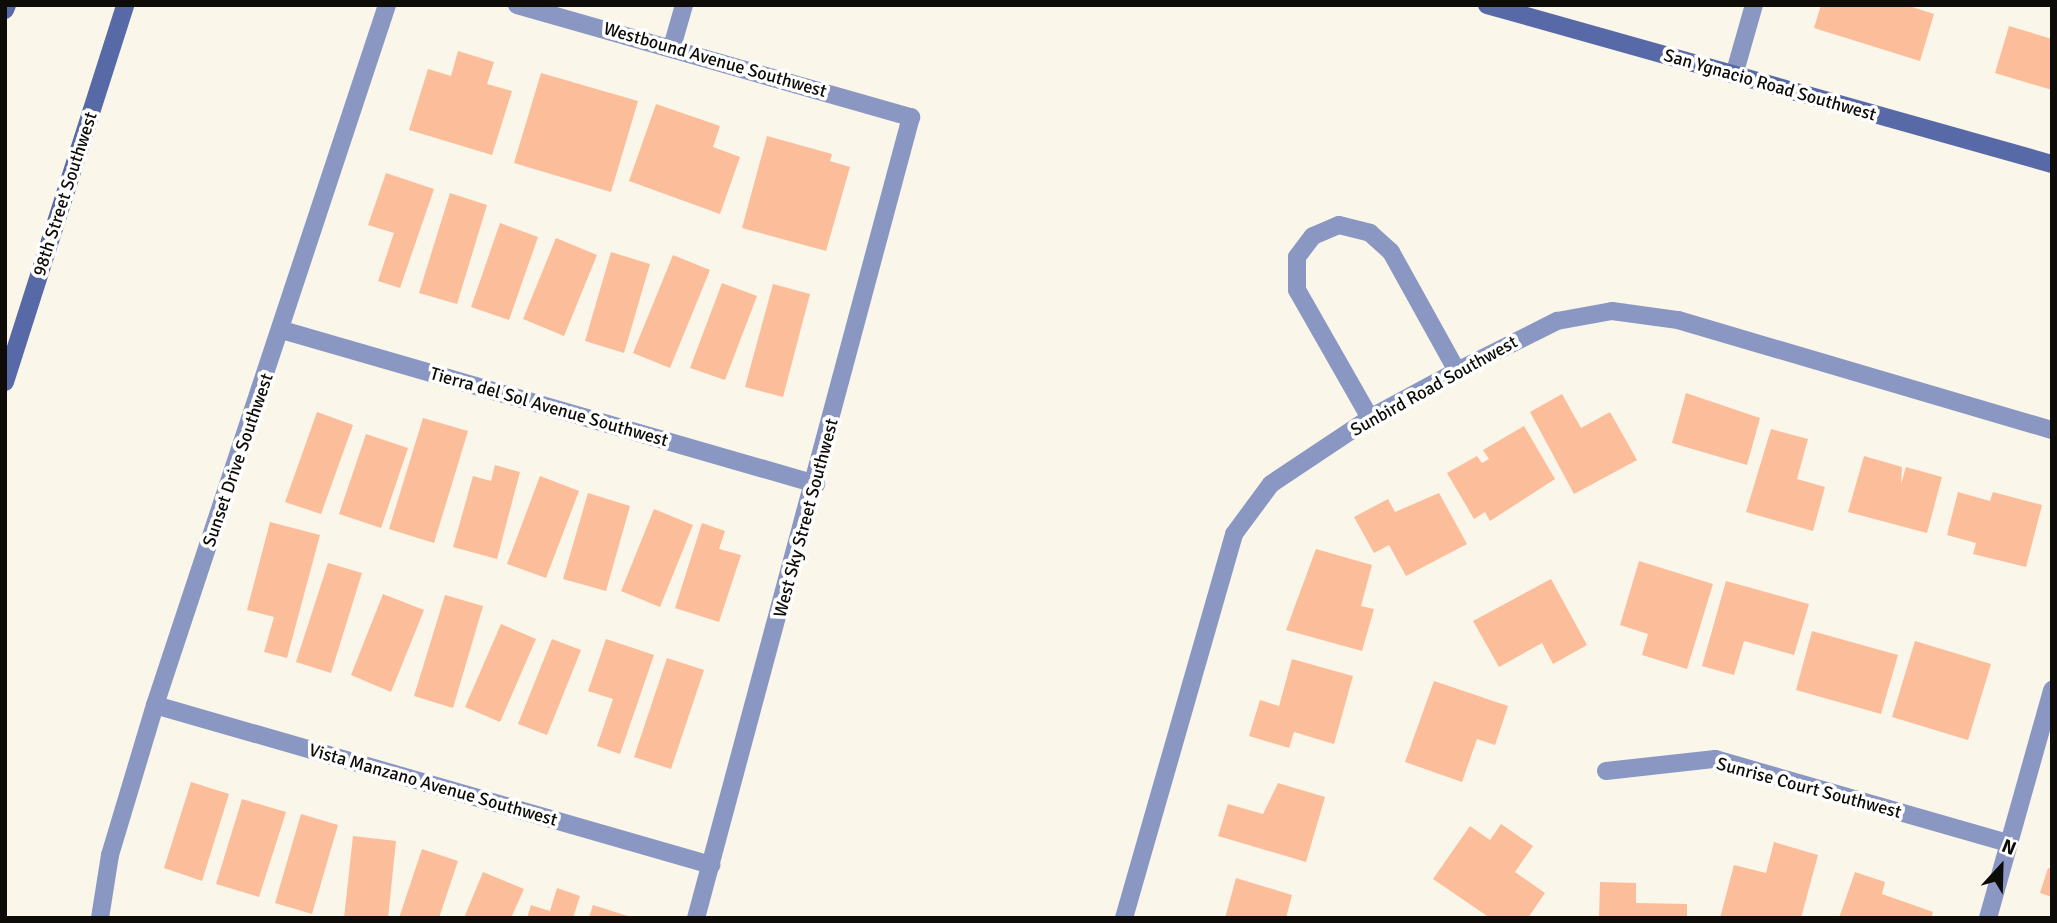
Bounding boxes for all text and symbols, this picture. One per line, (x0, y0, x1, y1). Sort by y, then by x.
street label: Westbound Avenue Southwest (601, 18, 829, 102)
street label: San Ygnacio Road Southwest (1661, 44, 1879, 126)
street label: 98th Street Southwest (28, 109, 102, 279)
street label: Sunbird Road Southwest (1347, 331, 1521, 441)
street label: Tierra del Sol Avenue Southwest (428, 363, 670, 451)
street label: Sunset Drive Southwest (198, 370, 278, 550)
street label: West Sky Street Southwest (769, 416, 843, 620)
street label: Vista Manzano Avenue Southwest (306, 739, 560, 831)
street label: Sunrise Court Southwest (1714, 753, 1904, 823)
north arrow (1966, 832, 2036, 902)
text: N (1998, 834, 2019, 861)

